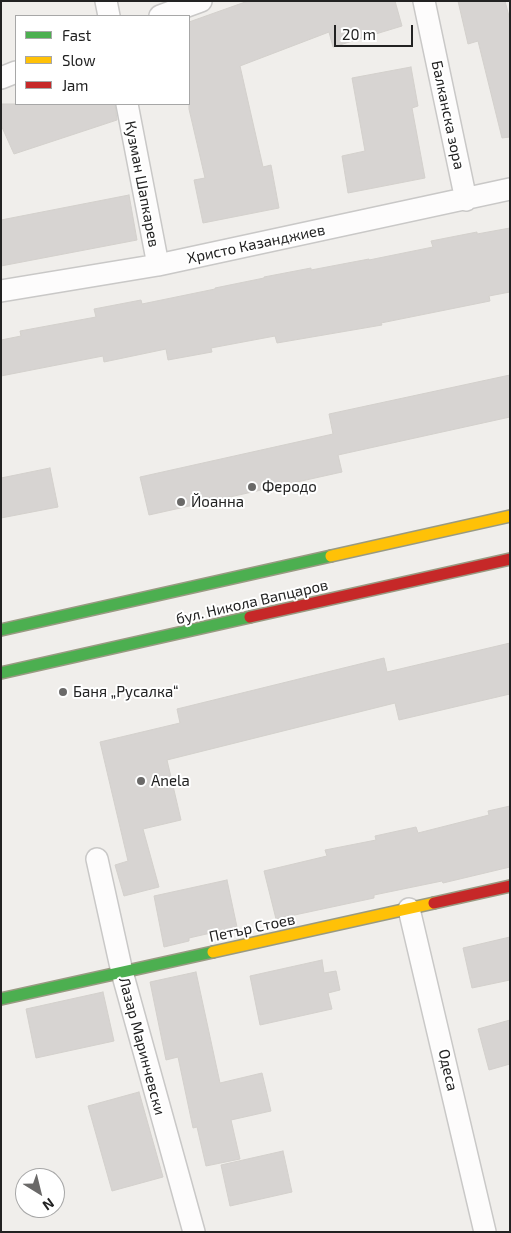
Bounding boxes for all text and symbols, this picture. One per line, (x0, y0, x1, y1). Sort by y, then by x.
legend (15, 15, 190, 105)
scale bar (336, 15, 415, 47)
text: 20 m (342, 25, 376, 43)
text: Fast (62, 26, 91, 44)
text: Slow (62, 51, 96, 69)
street label: Балканска зора (428, 59, 468, 171)
text: Jam (62, 76, 88, 94)
street label: Кузман Шапкарев (121, 119, 163, 249)
street label: Христо Казанджиев (185, 221, 327, 267)
place label: Феродо (262, 478, 317, 496)
marker: Феродо (246, 481, 258, 493)
place label: Йоанна (191, 493, 244, 511)
marker: Йоанна (175, 496, 187, 508)
street label: бул. Никола Вапцаров (174, 576, 330, 628)
place label: Баня „Русалка“ (73, 683, 179, 701)
marker: Баня „Русалка“ (57, 686, 69, 698)
place label: Anela (151, 772, 190, 790)
marker: Anela (135, 775, 147, 787)
street label: Петър Стоев (207, 910, 297, 946)
street label: Лазар Маринчевски (115, 975, 169, 1117)
street label: Одеса (434, 1047, 462, 1093)
north arrow (15, 1168, 65, 1218)
text: N (39, 1195, 58, 1215)

